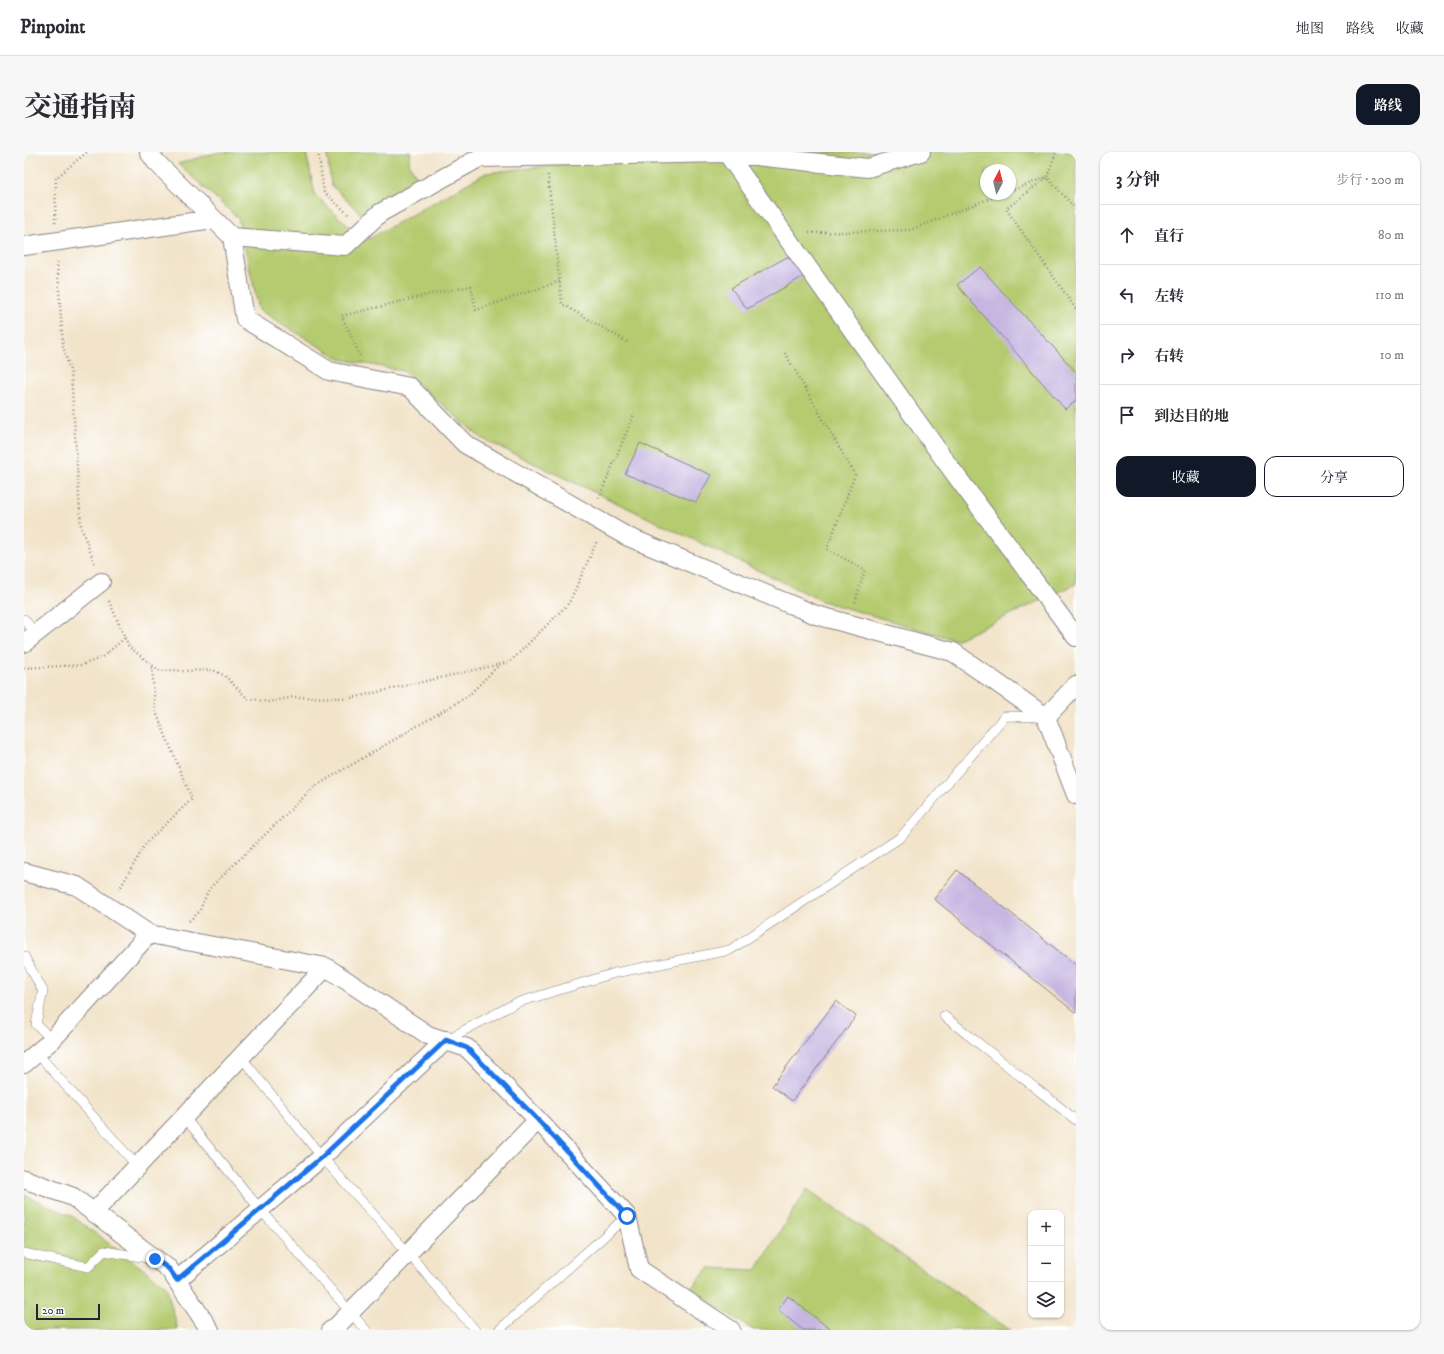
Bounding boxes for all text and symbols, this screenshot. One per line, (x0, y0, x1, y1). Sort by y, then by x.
text: Pinpoint (20, 16, 85, 39)
text: 地图 (1296, 20, 1324, 38)
text: 路线 (1346, 20, 1374, 38)
text: 收藏 (1396, 20, 1424, 38)
button: 路线 (1356, 84, 1420, 125)
text: 交通指南 (24, 90, 136, 125)
north arrow (980, 164, 1016, 200)
text: 3 分钟 (1116, 169, 1160, 191)
text: 步行 · 200 m (1336, 172, 1404, 188)
icon: ahead (1116, 224, 1138, 246)
text: 直行 (1154, 227, 1184, 246)
text: 80 m (1378, 227, 1404, 243)
icon: left (1116, 284, 1138, 306)
text: 左转 (1154, 287, 1184, 306)
text: 110 m (1375, 287, 1404, 303)
icon: right (1116, 344, 1138, 366)
text: 右转 (1154, 347, 1184, 366)
text: 10 m (1380, 347, 1404, 363)
icon: arrive (1116, 404, 1138, 426)
text: 到达目的地 (1154, 407, 1229, 426)
button: 收藏 (1116, 456, 1256, 497)
button: 分享 (1264, 456, 1404, 497)
route start (618, 1207, 636, 1225)
map controls (1028, 1210, 1064, 1318)
button: + (1028, 1210, 1064, 1246)
button: − (1028, 1246, 1064, 1282)
route end (146, 1250, 164, 1268)
button: layers (1028, 1282, 1064, 1318)
scale bar (36, 1302, 100, 1321)
text: 20 m (42, 1304, 64, 1318)

